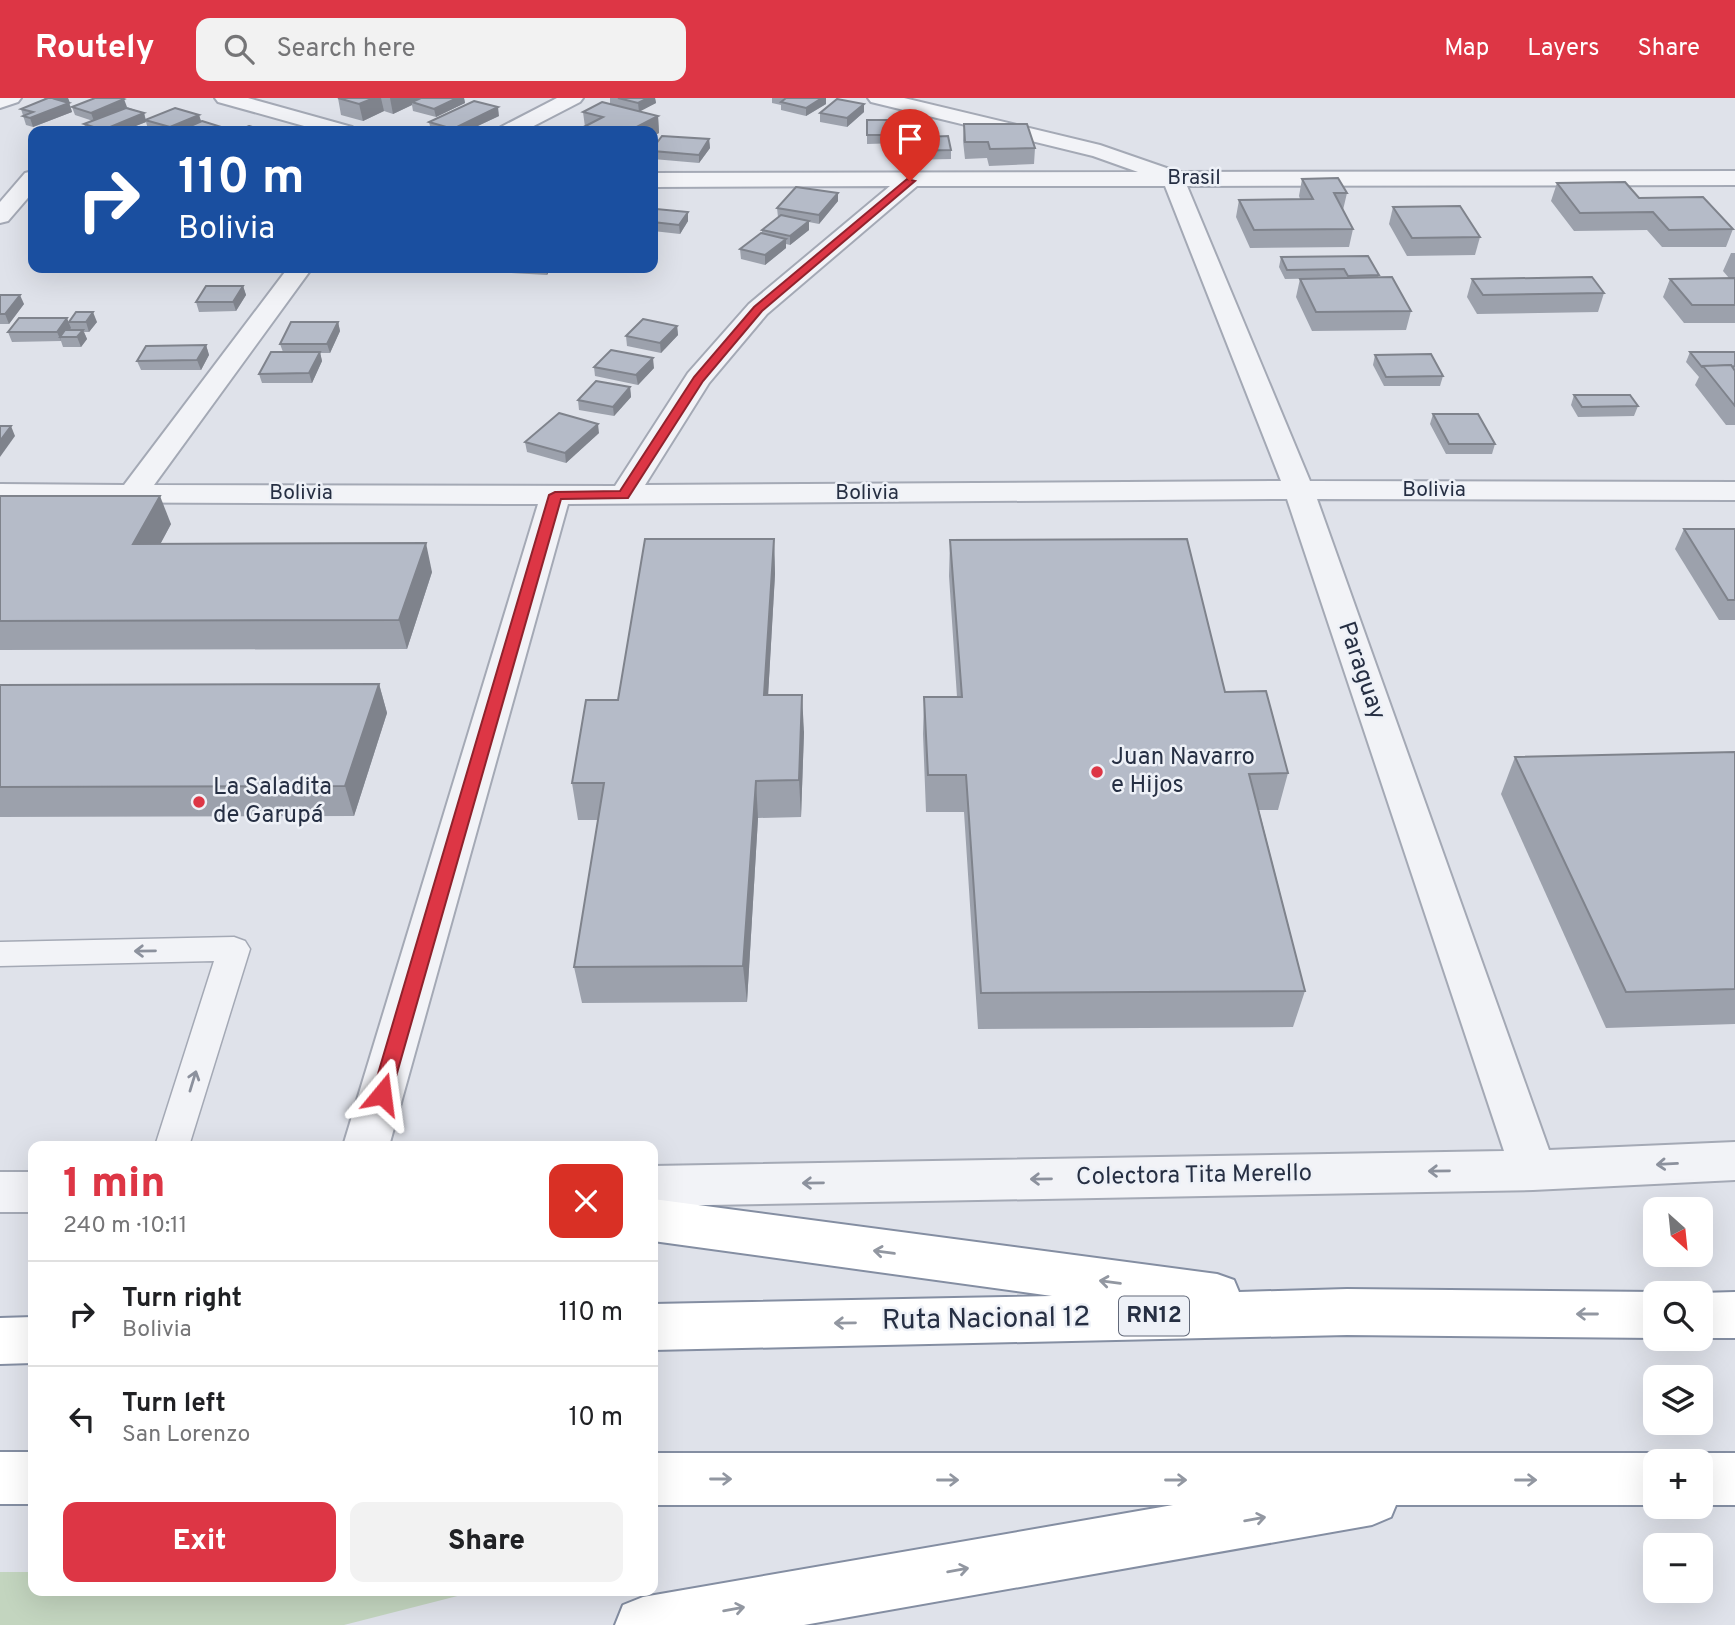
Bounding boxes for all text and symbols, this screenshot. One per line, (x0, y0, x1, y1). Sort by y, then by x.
search box (196, 18, 686, 81)
text: Routely (35, 28, 154, 70)
icon: search (220, 30, 258, 68)
text: Search here (276, 33, 415, 66)
text: Map (1444, 34, 1489, 64)
text: Layers (1527, 34, 1599, 64)
text: Share (1637, 34, 1700, 64)
pin (880, 109, 940, 181)
icon: arrive (891, 120, 929, 158)
text: 110 m (178, 149, 305, 211)
icon: right (63, 154, 154, 245)
street label: Brasil (1167, 165, 1221, 192)
text: Bolivia (178, 210, 275, 250)
street label: Bolivia (1402, 477, 1466, 504)
street label: Bolivia (269, 480, 333, 507)
street label: Bolivia (835, 480, 899, 507)
street label: Paraguay (1330, 618, 1392, 724)
place label: Juan Navarro e Hijos (1111, 743, 1255, 801)
marker: Juan Navarro e Hijos (1089, 764, 1105, 780)
place label: La Saladita de Garupá (213, 773, 332, 831)
marker: La Saladita de Garupá (191, 794, 207, 810)
one-way arrow (134, 944, 157, 957)
position arrow (345, 1057, 419, 1131)
one-way arrow (187, 1070, 200, 1092)
one-way arrow (1656, 1157, 1679, 1170)
text: 1 min (63, 1159, 166, 1212)
street label: Colectora Tita Merello (1076, 1159, 1312, 1193)
button: close (549, 1164, 623, 1238)
one-way arrow (1428, 1165, 1451, 1178)
one-way arrow (1029, 1172, 1052, 1186)
one-way arrow (802, 1176, 825, 1190)
north arrow (1643, 1197, 1713, 1267)
map controls (1643, 1197, 1713, 1603)
text: 240 m · 10:11 (63, 1212, 187, 1241)
one-way arrow (873, 1245, 896, 1258)
one-way arrow (1099, 1275, 1121, 1288)
button: search (1643, 1281, 1713, 1351)
text: Turn right (122, 1283, 242, 1316)
icon: right (63, 1295, 101, 1333)
road number: RN12 (1119, 1296, 1189, 1336)
text: 110 m (559, 1297, 623, 1330)
street label: Ruta Nacional 12 (881, 1300, 1091, 1340)
one-way arrow (1576, 1307, 1599, 1321)
text: Bolivia (122, 1316, 192, 1345)
one-way arrow (834, 1316, 857, 1330)
button: layers (1643, 1365, 1713, 1435)
text: Turn left (122, 1388, 226, 1421)
icon: left (63, 1400, 101, 1438)
text: 10 m (568, 1402, 623, 1435)
text: San Lorenzo (122, 1421, 250, 1450)
button: + (1643, 1449, 1713, 1519)
one-way arrow (709, 1472, 732, 1486)
one-way arrow (937, 1473, 960, 1487)
one-way arrow (1164, 1473, 1187, 1487)
one-way arrow (1514, 1473, 1537, 1487)
button: Exit (63, 1502, 336, 1582)
button: Share (350, 1502, 623, 1582)
one-way arrow (1243, 1512, 1266, 1525)
button: − (1643, 1533, 1713, 1603)
one-way arrow (946, 1563, 969, 1576)
one-way arrow (722, 1602, 745, 1615)

